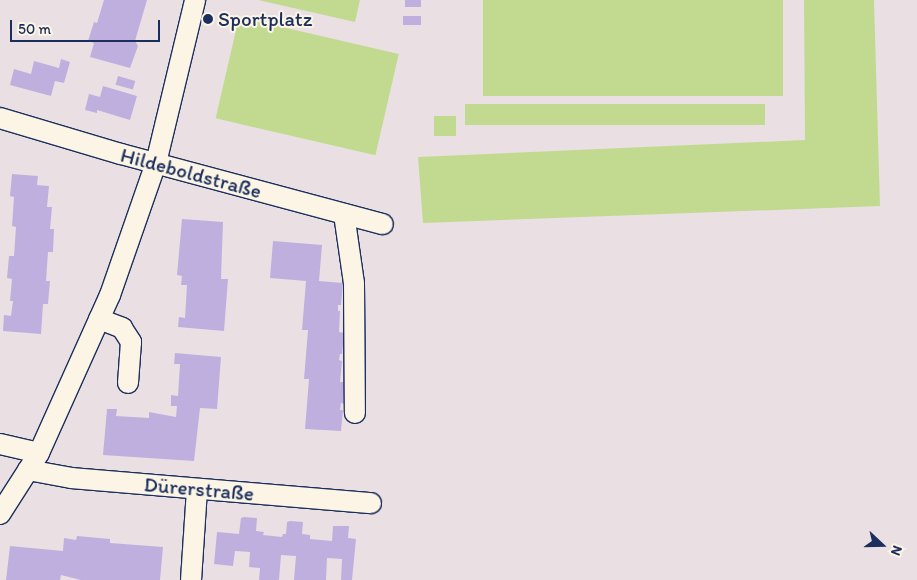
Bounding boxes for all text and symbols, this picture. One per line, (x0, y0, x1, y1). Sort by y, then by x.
place label: Sportplatz (218, 6, 312, 32)
scale bar (12, 10, 162, 42)
marker: Sportplatz (202, 13, 214, 25)
text: 50 m (18, 20, 51, 38)
street label: Hildeboldstraße (118, 142, 264, 204)
street label: Dürerstraße (143, 472, 255, 506)
north arrow (857, 520, 907, 570)
text: N (887, 543, 906, 558)

